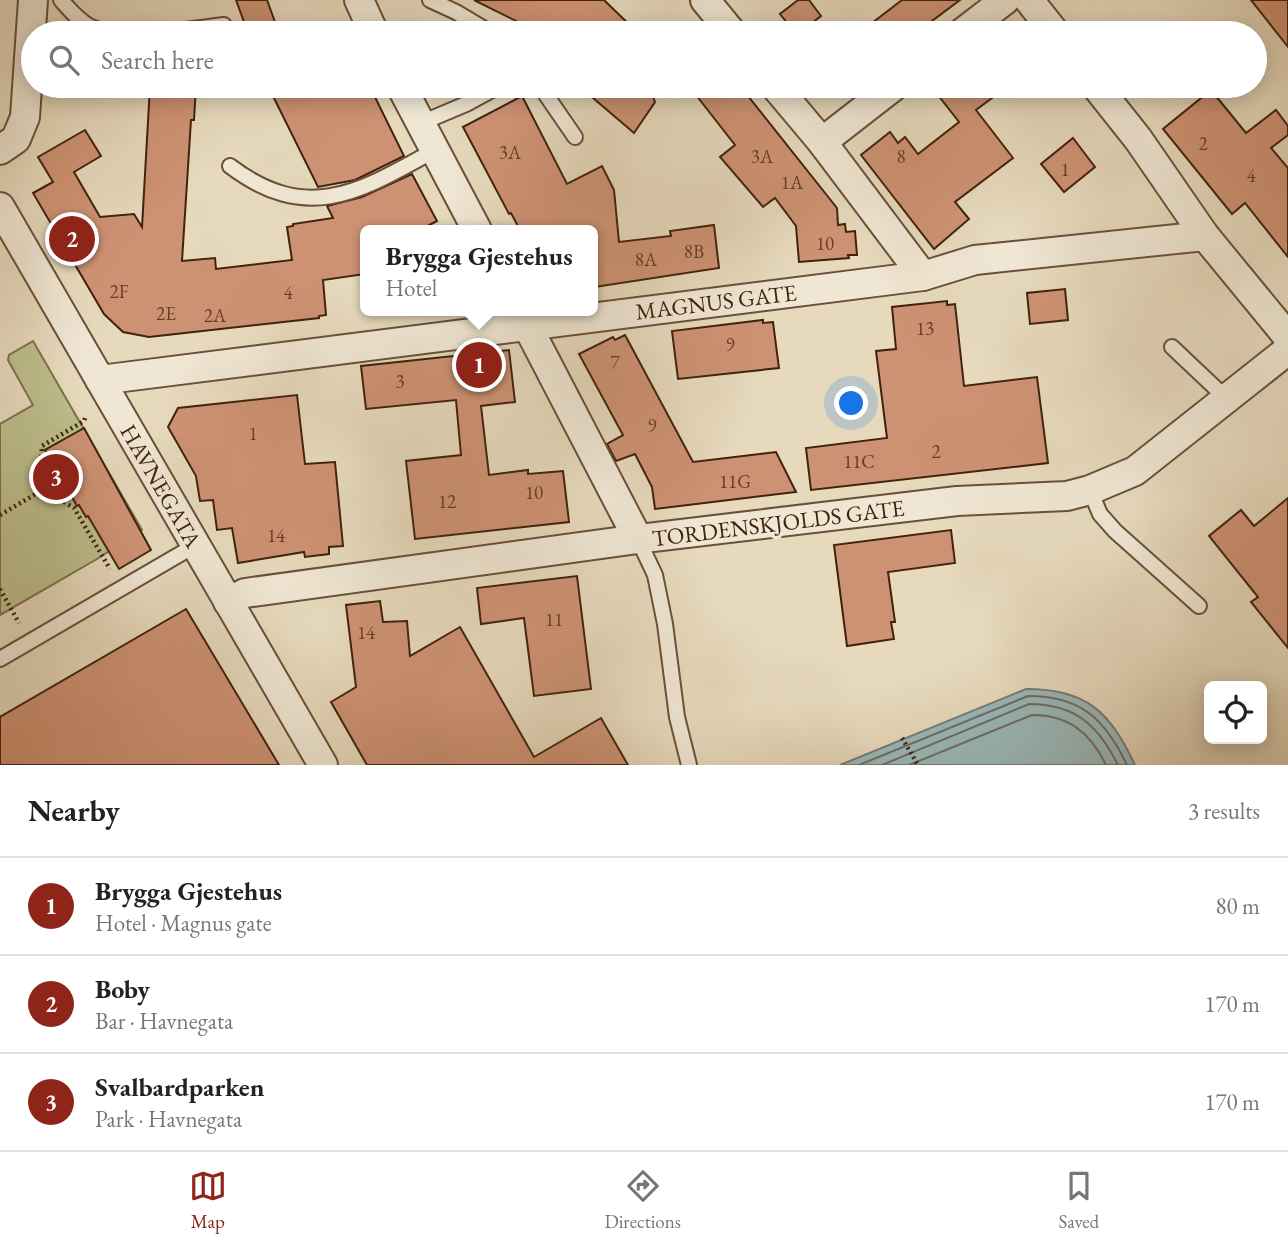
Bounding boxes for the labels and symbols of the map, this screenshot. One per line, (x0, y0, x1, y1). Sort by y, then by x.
house number: 2 (1198, 131, 1208, 156)
house number: 3A (499, 140, 522, 165)
house number: 3A (751, 144, 774, 169)
house number: 8 (896, 144, 906, 169)
house number: 1 (1060, 157, 1070, 182)
house number: 4 (1246, 163, 1256, 188)
house number: 1A (781, 170, 804, 195)
pin: 2 (49, 213, 95, 265)
house number: 10 (816, 231, 834, 256)
house number: 8B (684, 239, 704, 264)
house number: 8A (635, 247, 658, 272)
street label: MAGNUS GATE (634, 277, 798, 327)
house number: 2F (110, 279, 129, 304)
house number: 4 (283, 280, 293, 305)
house number: 2E (156, 301, 176, 326)
house number: 2A (204, 303, 227, 328)
house number: 13 (916, 316, 934, 341)
house number: 9 (725, 332, 735, 357)
pin: 1 (456, 339, 502, 391)
house number: 7 (610, 350, 620, 375)
house number: 3 (395, 369, 405, 394)
your location (834, 386, 868, 420)
house number: 9 (647, 413, 657, 438)
street label: HAVNEGATA (114, 419, 209, 554)
house number: 1 (248, 421, 258, 446)
house number: 2 (931, 439, 941, 464)
house number: 11C (843, 449, 875, 474)
pin: 3 (33, 451, 79, 503)
house number: 11G (719, 469, 751, 494)
house number: 10 (525, 480, 543, 505)
house number: 12 (438, 489, 456, 514)
street label: TORDENSKJOLDS GATE (650, 493, 906, 553)
house number: 14 (267, 523, 286, 548)
house number: 11 (545, 607, 563, 632)
house number: 14 (357, 620, 376, 645)

